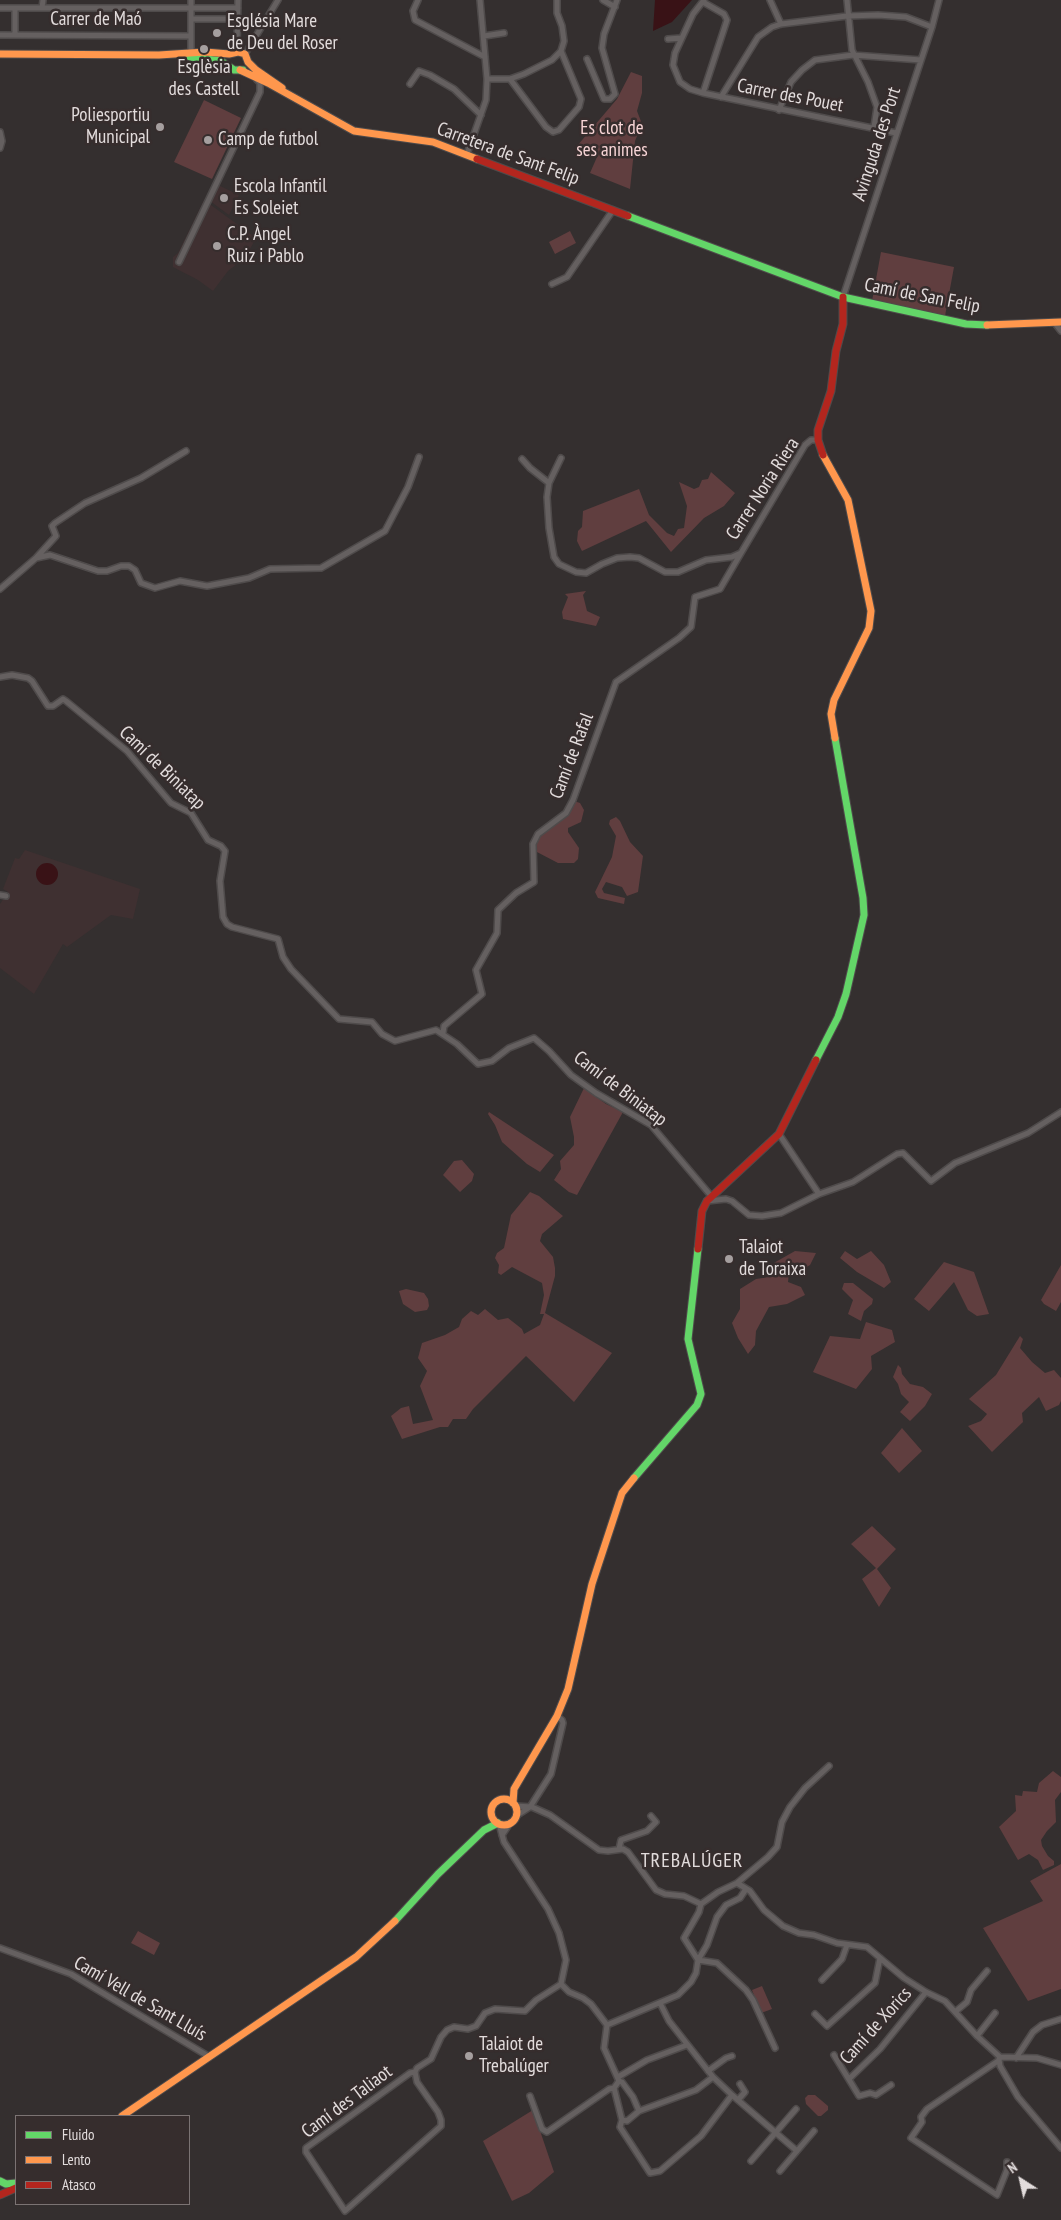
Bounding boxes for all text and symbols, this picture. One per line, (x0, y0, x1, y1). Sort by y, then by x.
street label: Carrer de Maó (50, 9, 142, 31)
place label: Església Mare de Deu del Roser (227, 11, 338, 55)
marker: Església Mare de Deu del Roser (211, 27, 223, 39)
marker: Esglèsia des Castell (198, 43, 210, 55)
place label: Esglèsia des Castell (169, 57, 239, 101)
street label: Carrer des Pouet (735, 75, 845, 117)
street label: Avinguda des Port (848, 84, 906, 204)
place label: Poliesportiu Municipal (71, 105, 150, 149)
street label: Carretera de Sant Felip (434, 118, 582, 190)
park label: Es clot de ses animes (576, 118, 648, 162)
marker: Poliesportiu Municipal (154, 121, 166, 133)
place label: Camp de futbol (218, 129, 318, 151)
marker: Camp de futbol (202, 134, 214, 146)
place label: Escola Infantil Es Soleiet (234, 176, 327, 220)
marker: Escola Infantil Es Soleiet (218, 192, 230, 204)
place label: C.P. Àngel Ruiz i Pablo (227, 224, 304, 268)
marker: C.P. Àngel Ruiz i Pablo (211, 240, 223, 252)
street label: Camí de San Felip (862, 274, 982, 318)
street label: Carrer Noria Riera (722, 434, 804, 544)
street label: Camí de Rafal (545, 710, 599, 802)
street label: Camí de Biniatap (114, 721, 210, 815)
street label: Camí de Biniatap (569, 1047, 671, 1131)
place label: Talaiot de Toraixa (739, 1237, 806, 1281)
marker: Talaiot de Toraixa (723, 1253, 735, 1265)
district label: TREBALÚGER (639, 1849, 745, 1873)
street label: Camí Vell de Sant Lluís (69, 1952, 211, 2046)
street label: Camí de Xorics (835, 1983, 917, 2069)
place label: Talaiot de Trebalúger (479, 2034, 549, 2078)
marker: Talaiot de Trebalúger (463, 2050, 475, 2062)
street label: Camí des Taliaot (297, 2061, 397, 2143)
legend (15, 2115, 190, 2205)
text: Fluido (62, 2125, 94, 2144)
text: Lento (62, 2150, 91, 2169)
north arrow (996, 2155, 1046, 2205)
text: N (1004, 2158, 1021, 2177)
text: Atasco (62, 2175, 96, 2194)

